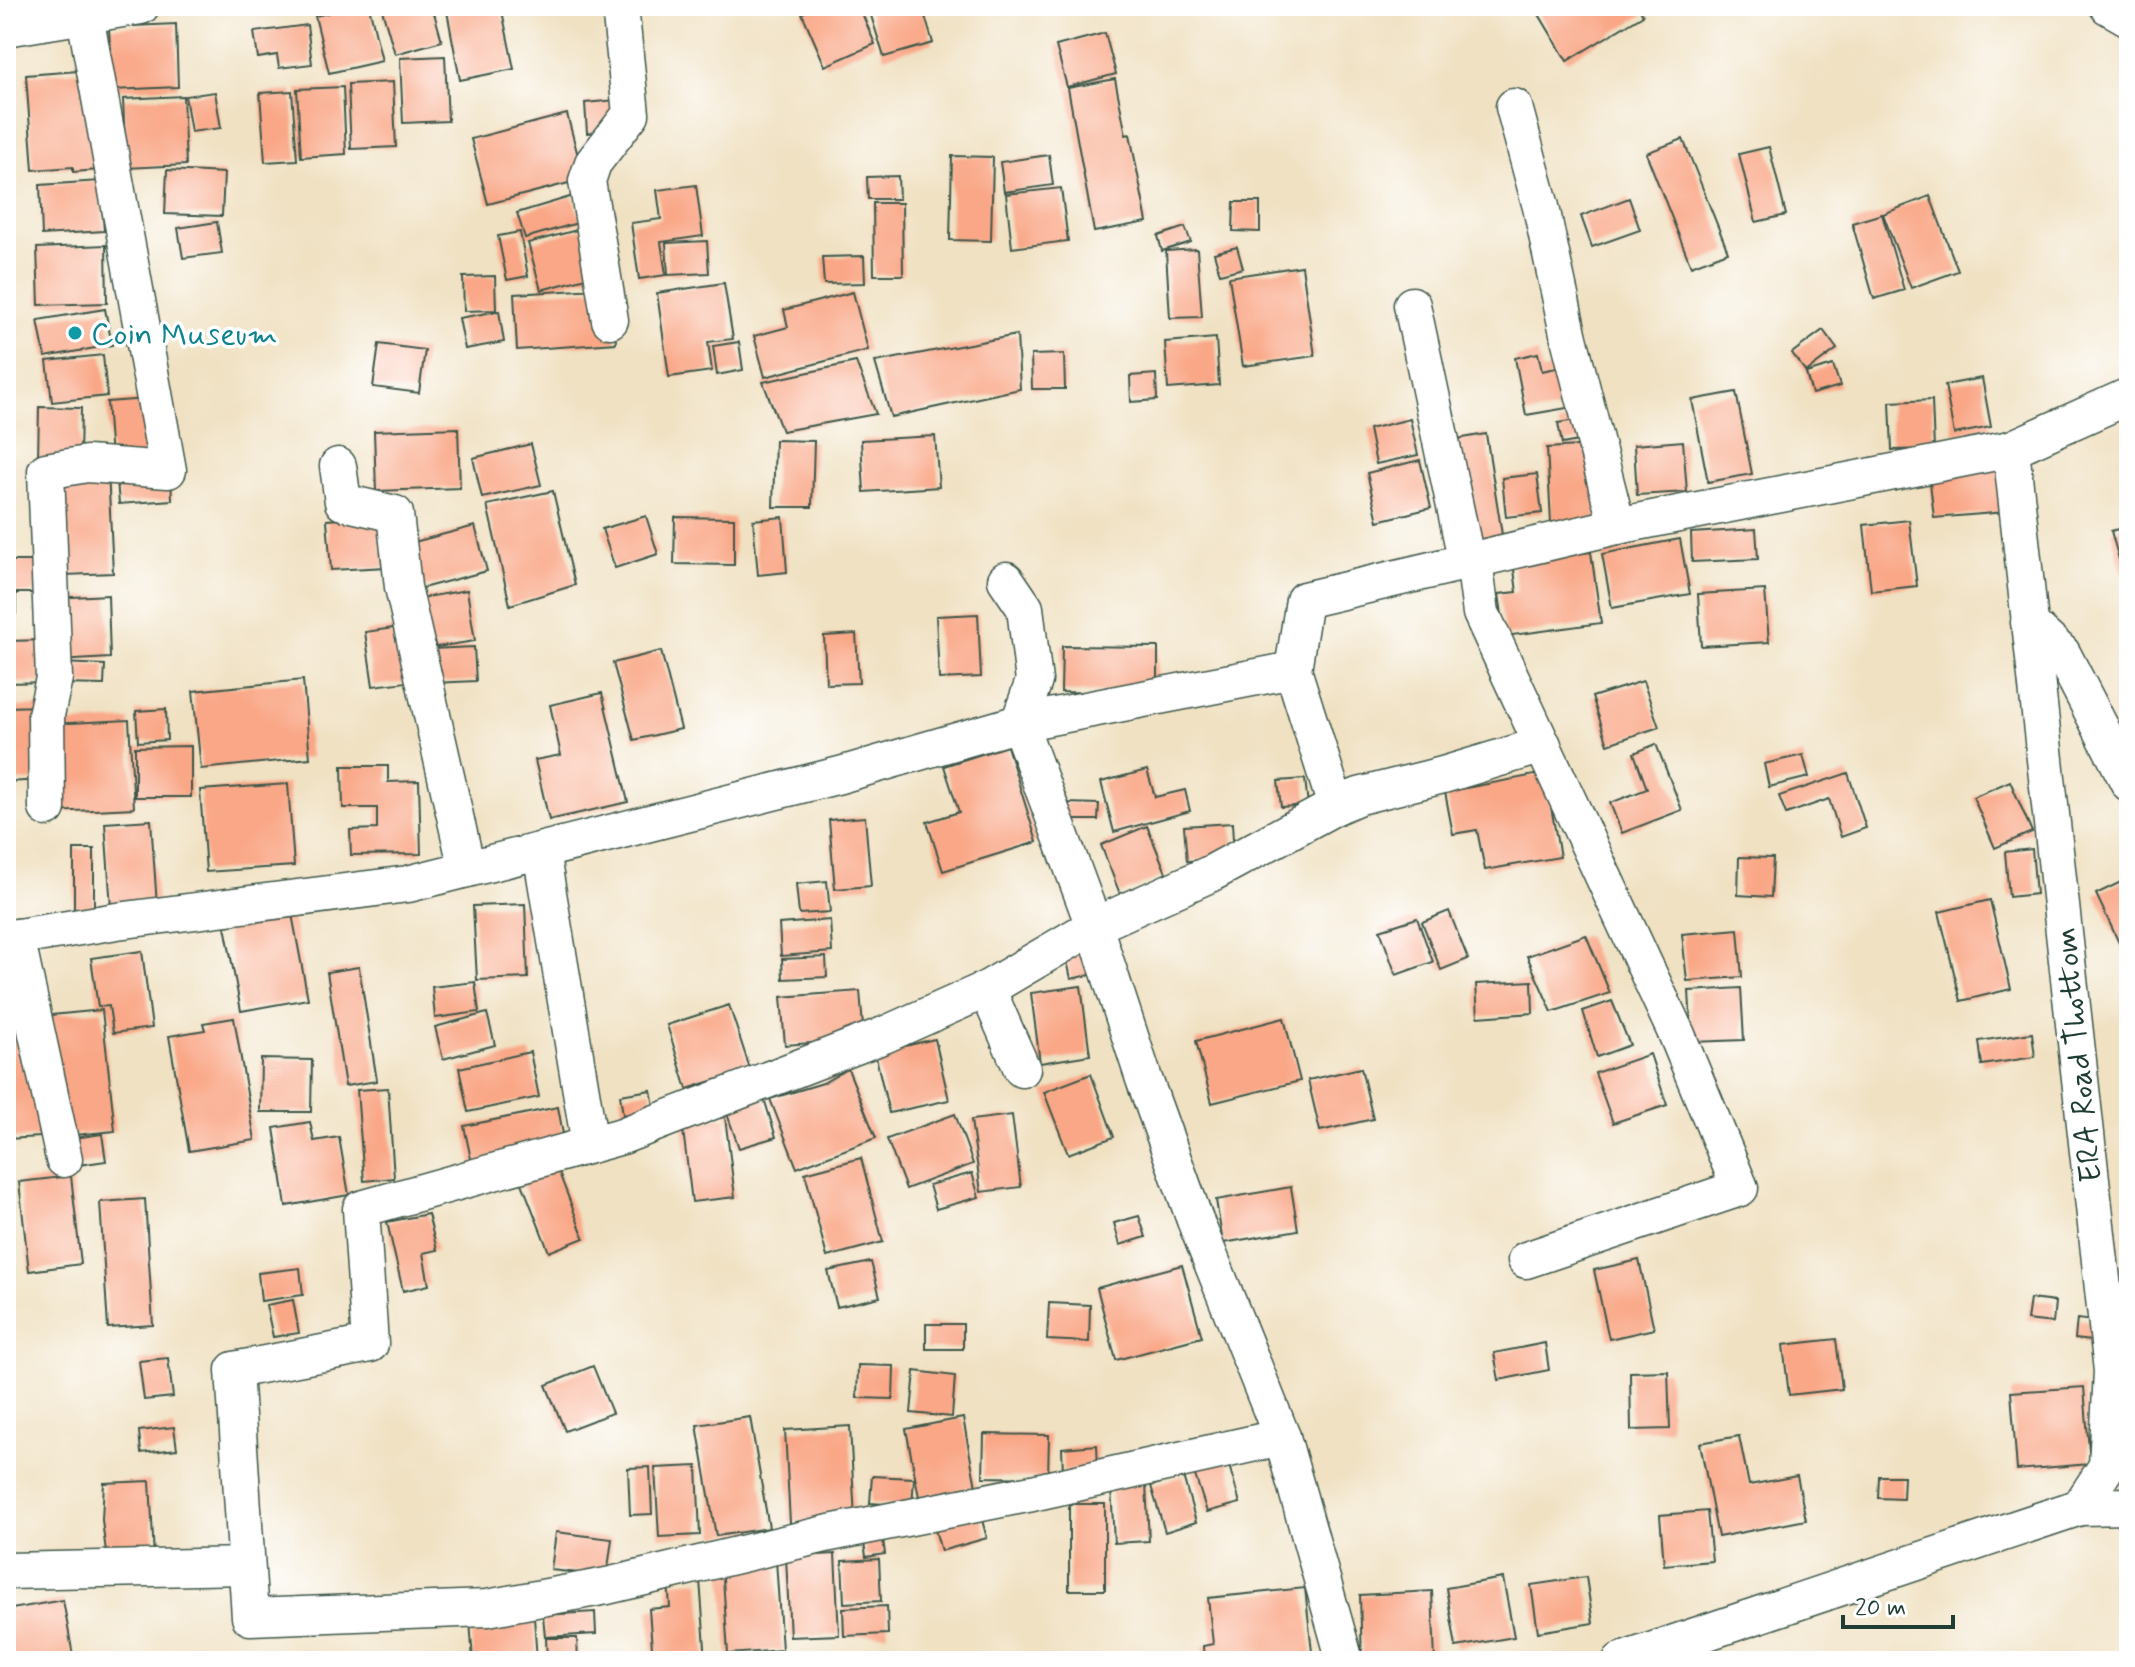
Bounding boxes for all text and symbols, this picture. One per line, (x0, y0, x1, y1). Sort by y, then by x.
place label: Coin Museum (91, 314, 278, 356)
marker: Coin Museum (66, 324, 84, 342)
street label: ERA Road Thottom (2045, 925, 2113, 1184)
scale bar (1843, 1579, 1953, 1629)
text: 20 m (1855, 1593, 1906, 1624)

